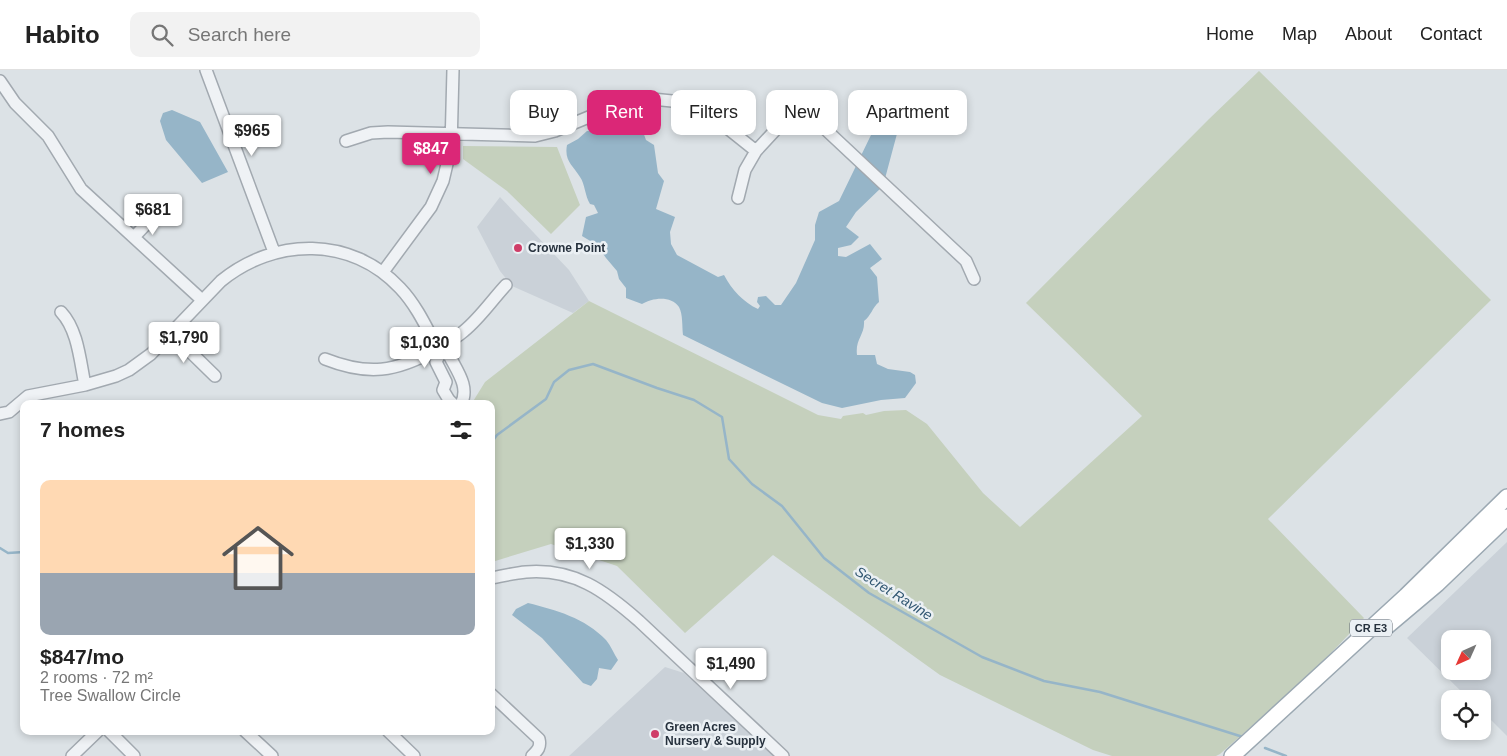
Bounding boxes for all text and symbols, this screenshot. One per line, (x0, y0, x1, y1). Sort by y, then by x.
search box (130, 12, 480, 57)
text: Habito (25, 21, 100, 48)
icon: search (148, 21, 176, 49)
text: Search here (188, 24, 291, 45)
text: Home (1206, 24, 1254, 44)
text: Map (1282, 24, 1317, 44)
text: About (1345, 24, 1392, 44)
text: Contact (1420, 24, 1482, 44)
chip: Buy (510, 90, 577, 135)
chip: Rent (587, 90, 661, 135)
chip: Filters (671, 90, 756, 135)
chip: New (766, 90, 838, 135)
chip: Apartment (848, 90, 967, 135)
pin: $965 (222, 114, 282, 157)
text: $965 (234, 122, 270, 139)
pin: $847 (401, 132, 461, 175)
text: $847 (413, 140, 449, 157)
pin: $681 (123, 194, 183, 236)
text: $681 (135, 201, 171, 218)
place label: Crowne Point (528, 241, 605, 255)
marker: Crowne Point (512, 242, 524, 254)
pin: $1,790 (143, 322, 225, 364)
pin: $1,030 (384, 326, 466, 369)
text: $1,790 (160, 329, 208, 346)
text: $1,030 (401, 334, 449, 351)
icon: filters (447, 416, 475, 444)
text: 7 homes (40, 418, 125, 441)
icon: home (213, 513, 303, 603)
pin: $1,330 (549, 528, 631, 570)
text: $1,330 (566, 535, 614, 552)
water label: Secret Ravine (852, 563, 936, 623)
road number: CR E3 (1350, 620, 1392, 636)
north arrow (1441, 630, 1491, 680)
map controls (1441, 630, 1491, 740)
text: $847/mo (40, 645, 124, 668)
pin: $1,490 (690, 648, 772, 690)
text: $1,490 (707, 655, 755, 672)
text: 2 rooms · 72 m² (40, 669, 153, 686)
text: Tree Swallow Circle (40, 687, 181, 704)
button: locate (1441, 690, 1491, 740)
place label: Green Acres Nursery & Supply (665, 720, 766, 748)
marker: Green Acres Nursery & Supply (649, 728, 661, 740)

